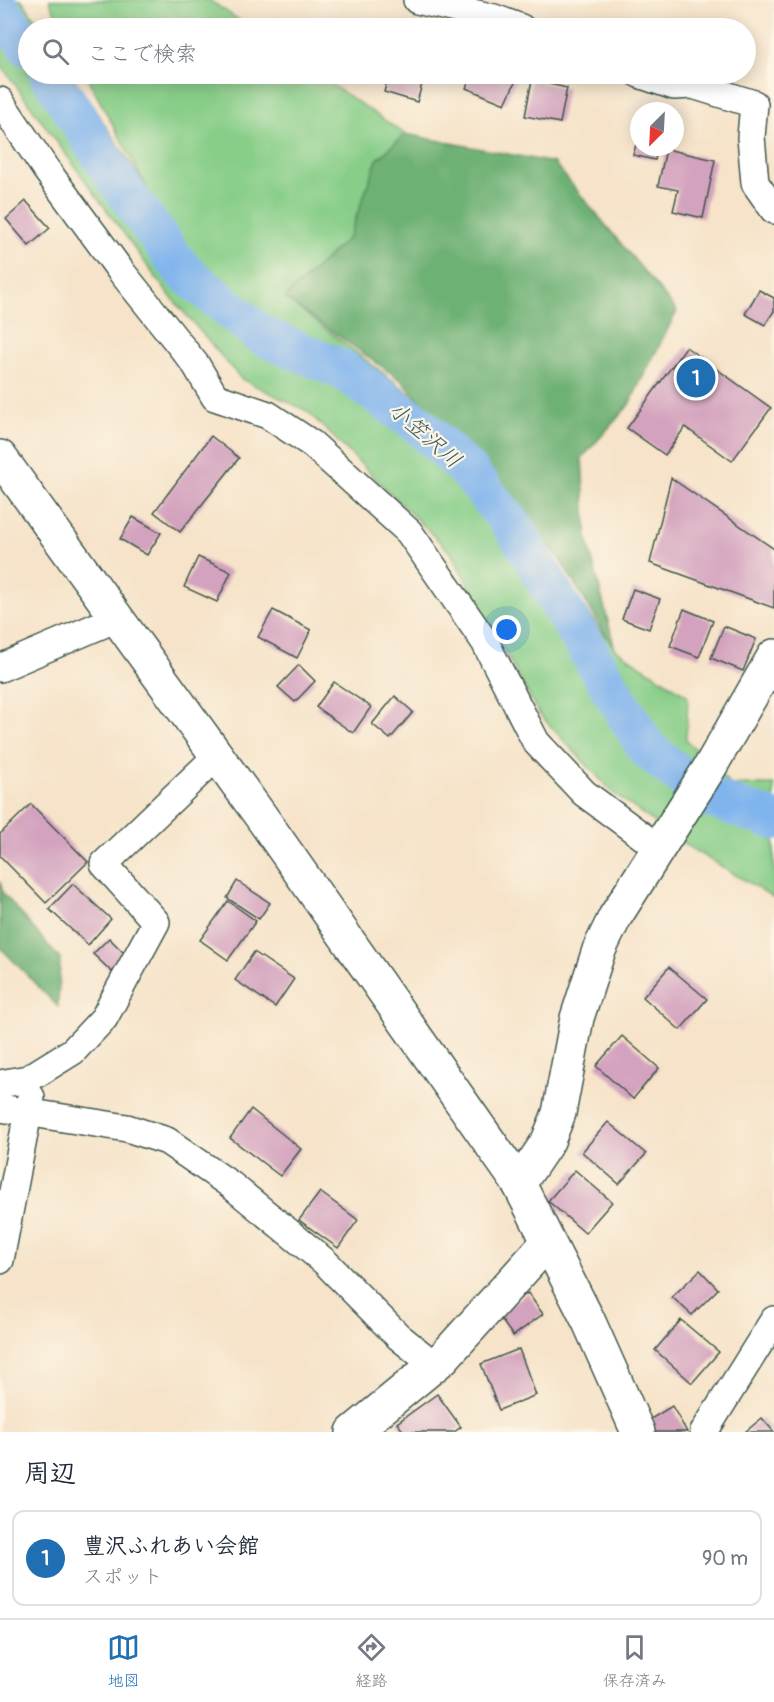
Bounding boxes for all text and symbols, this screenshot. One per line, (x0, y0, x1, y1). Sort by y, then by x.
search box (18, 18, 756, 84)
icon: search (39, 35, 72, 68)
text: ここで検索 (87, 40, 197, 68)
north arrow (630, 102, 684, 156)
pin: 1 (676, 356, 716, 400)
water label: 小笠沢川 (383, 396, 467, 474)
your location (492, 615, 521, 644)
text: 周辺 (24, 1458, 76, 1490)
text: 豊沢ふれあい会館 (83, 1532, 259, 1560)
text: 1 (42, 1546, 49, 1571)
text: 90 m (702, 1546, 748, 1571)
text: スポット (83, 1564, 163, 1589)
tab: 地図 (107, 1631, 140, 1691)
tab: 経路 (355, 1631, 388, 1691)
tab: 保存済み (603, 1631, 667, 1691)

